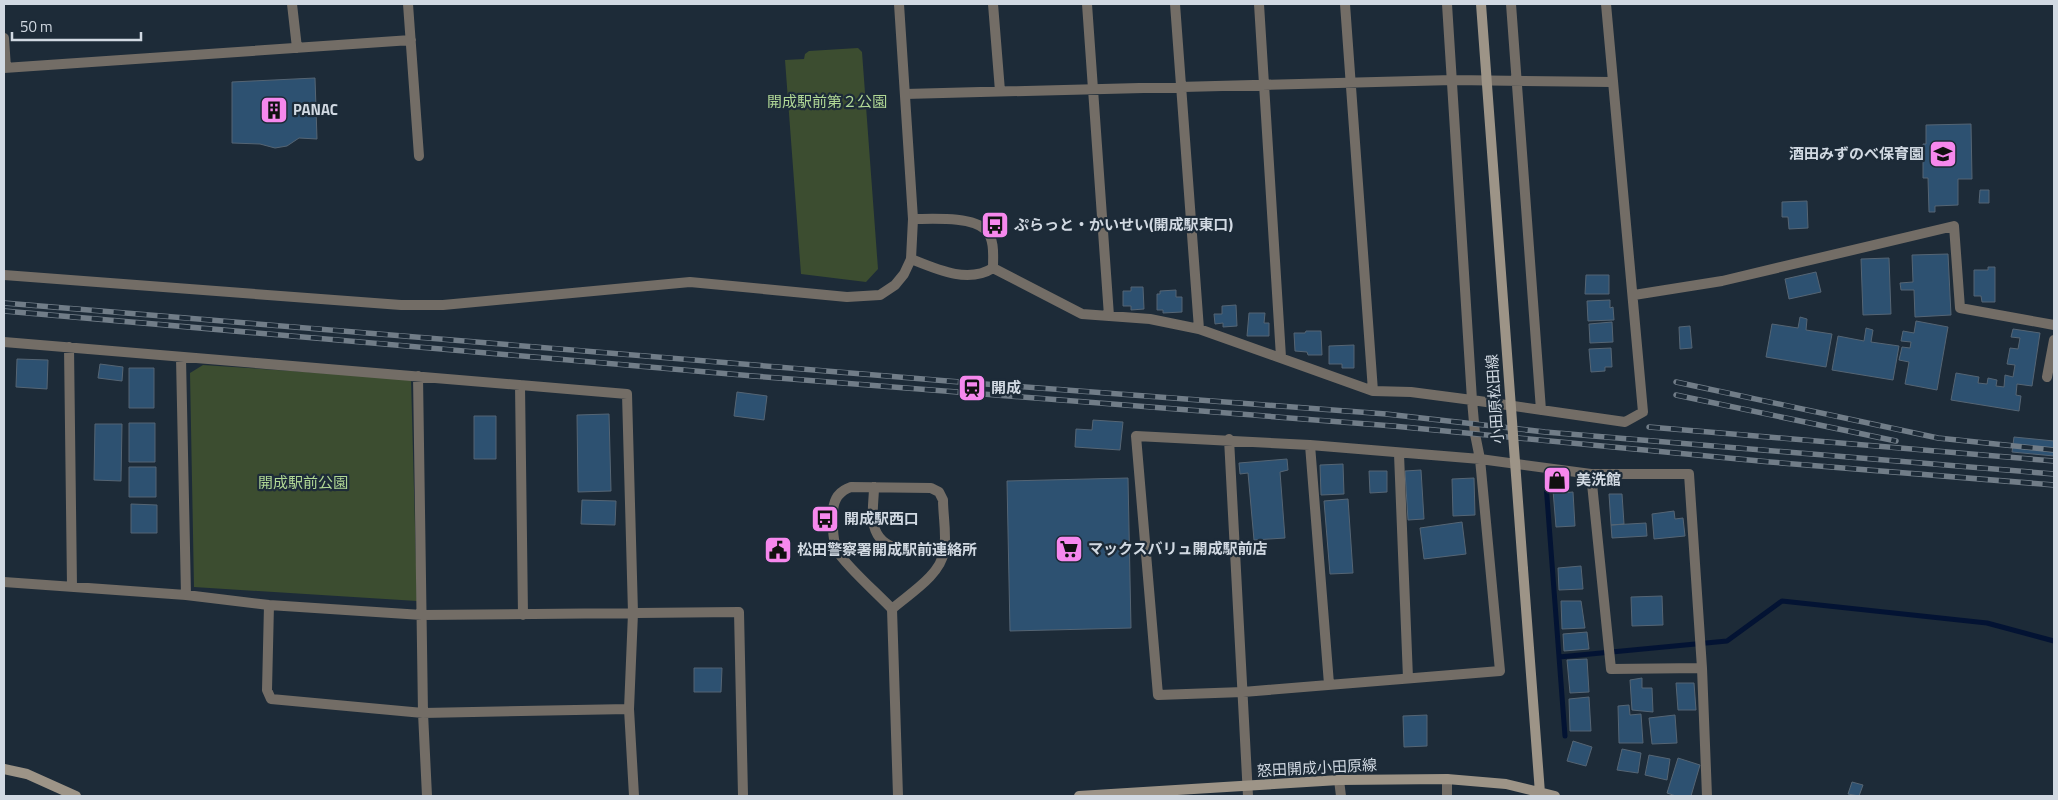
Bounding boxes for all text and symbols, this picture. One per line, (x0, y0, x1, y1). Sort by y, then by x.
scale bar (12, 10, 141, 42)
text: 50 m (20, 15, 53, 38)
park label: 開成駅前第２公園 (767, 90, 887, 113)
building icon: PANAC (259, 95, 289, 125)
place label: PANAC (293, 98, 338, 121)
school or university icon: 酒田みずのべ保育園 (1928, 139, 1958, 169)
place label: 酒田みずのべ保育園 (1789, 142, 1924, 165)
bus stop icon: ぷらっと・かいせい(開成駅東口) (980, 210, 1010, 240)
place label: ぷらっと・かいせい(開成駅東口) (1014, 213, 1234, 236)
street label: 小田原松田線 (1480, 353, 1509, 445)
station icon: 開成 (957, 373, 987, 403)
place label: 開成 (991, 376, 1021, 399)
shop icon: 美洗館 (1542, 465, 1572, 495)
place label: 美洗館 (1576, 468, 1621, 491)
park label: 開成駅前公園 (258, 471, 348, 494)
bus stop icon: 開成駅西口 (810, 504, 840, 534)
place label: 開成駅西口 (844, 507, 919, 530)
supermarket icon: マックスバリュ開成駅前店 (1054, 534, 1084, 564)
public building icon: 松田警察署開成駅前連絡所 (763, 535, 793, 565)
place label: マックスバリュ開成駅前店 (1088, 537, 1268, 560)
place label: 松田警察署開成駅前連絡所 (797, 538, 977, 561)
street label: 怒田開成小田原線 (1256, 753, 1378, 782)

